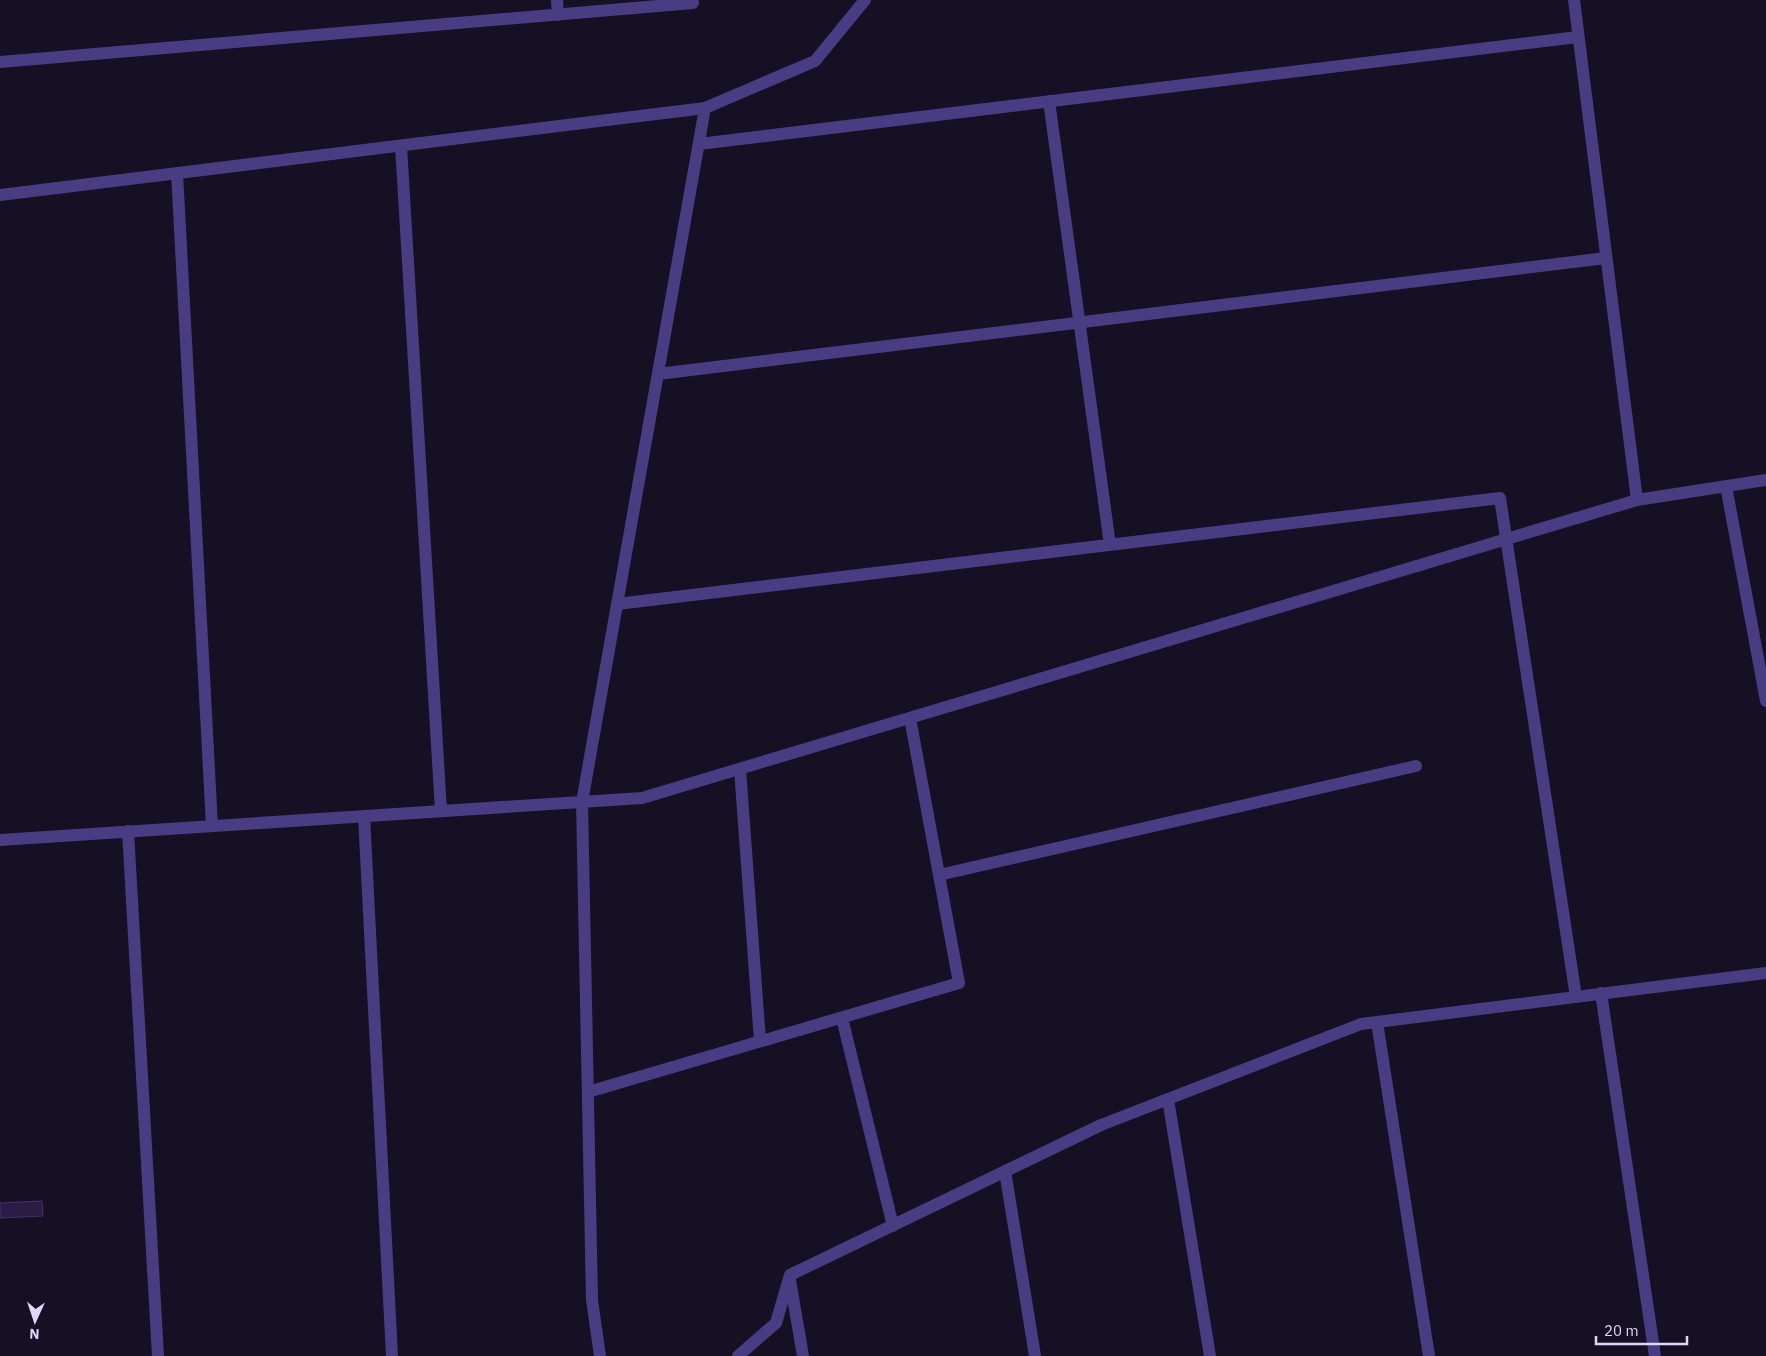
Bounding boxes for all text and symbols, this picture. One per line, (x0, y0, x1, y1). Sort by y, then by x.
north arrow (10, 1296, 60, 1346)
scale bar (1596, 1314, 1687, 1346)
text: 20 m (1604, 1321, 1639, 1340)
text: N (29, 1325, 40, 1343)

